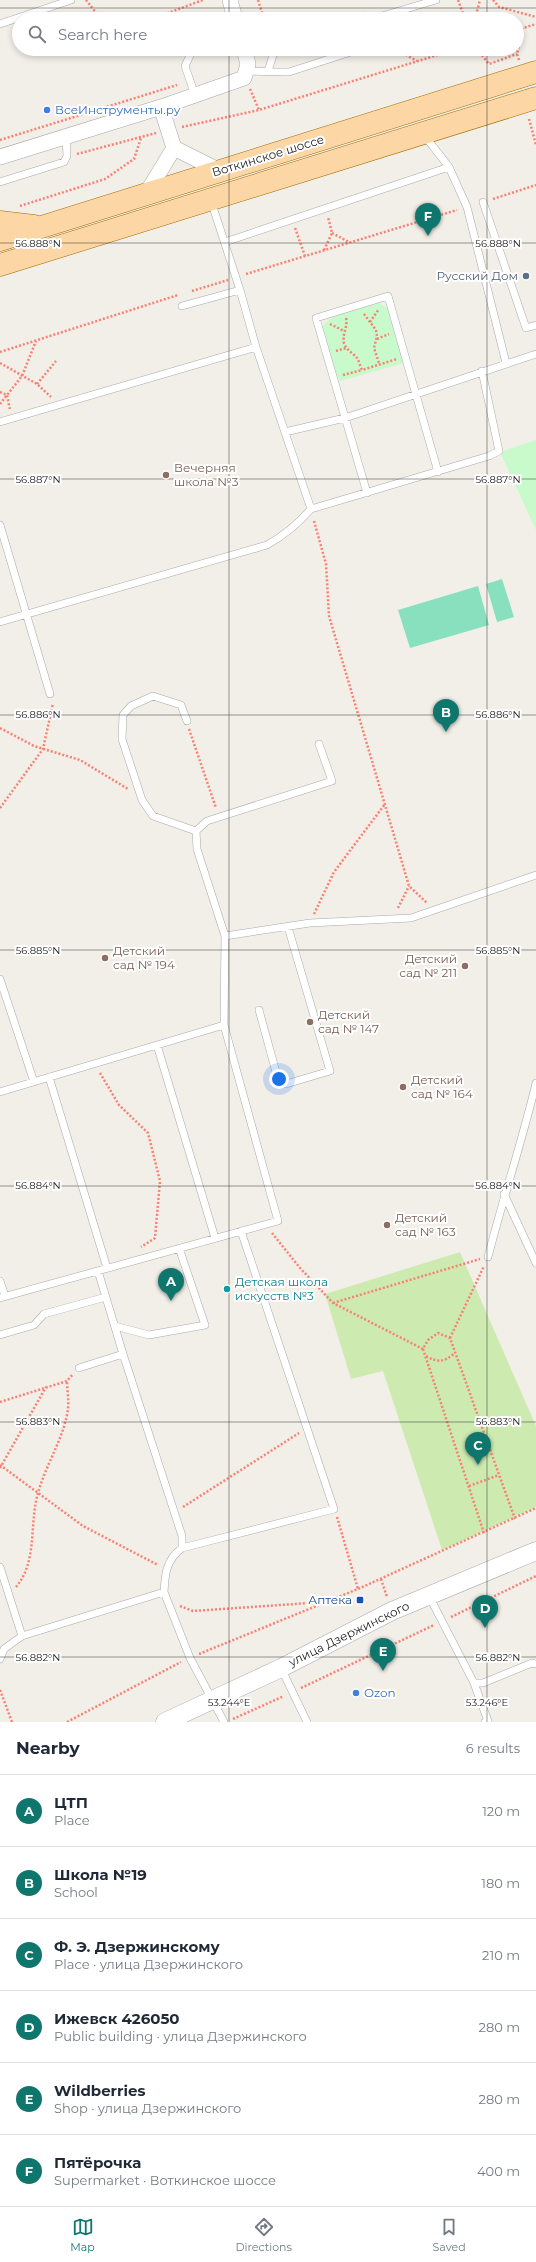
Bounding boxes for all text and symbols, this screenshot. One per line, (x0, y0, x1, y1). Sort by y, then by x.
search box (12, 12, 524, 56)
icon: search (26, 23, 48, 45)
text: Search here (58, 25, 147, 44)
place label: ВсеИнструменты.ру (55, 102, 181, 117)
marker: ВсеИнструменты.ру (42, 105, 52, 115)
street label: Воткинское шоссе (210, 131, 326, 180)
pin: F (415, 203, 441, 236)
text: 56.888°N (15, 237, 61, 250)
text: 56.888°N (475, 237, 521, 250)
place label: Русский Дом (437, 268, 518, 283)
marker: Русский Дом (521, 271, 531, 281)
place label: Вечерняя школа №3 (174, 460, 239, 489)
marker: Вечерняя школа №3 (161, 470, 171, 480)
text: 56.887°N (15, 473, 61, 486)
text: 56.887°N (475, 473, 521, 486)
pin: B (433, 699, 459, 732)
text: 56.886°N (15, 708, 61, 721)
text: 56.886°N (475, 708, 521, 721)
place label: Детский сад № 194 (113, 943, 175, 972)
text: 56.885°N (16, 944, 60, 957)
text: 56.885°N (476, 944, 520, 957)
place label: Детский сад № 211 (399, 951, 457, 980)
marker: Детский сад № 194 (100, 953, 110, 963)
marker: Детский сад № 211 (460, 961, 470, 971)
place label: Детский сад № 147 (318, 1007, 379, 1036)
marker: Детский сад № 147 (305, 1017, 315, 1027)
your location (269, 1069, 289, 1089)
place label: Детский сад № 164 (411, 1072, 473, 1101)
marker: Детский сад № 164 (398, 1082, 408, 1092)
text: 56.884°N (15, 1179, 61, 1192)
text: 56.884°N (475, 1179, 521, 1192)
place label: Детский сад № 163 (395, 1210, 456, 1239)
marker: Детский сад № 163 (382, 1220, 392, 1230)
pin: A (158, 1268, 184, 1301)
place label: Детская школа искусств №3 (235, 1274, 328, 1303)
marker: Детская школа искусств №3 (222, 1284, 232, 1294)
text: 56.883°N (16, 1415, 60, 1428)
text: 56.883°N (476, 1415, 520, 1428)
pin: C (465, 1432, 491, 1465)
place label: Аптека (308, 1592, 352, 1607)
marker: Аптека (355, 1595, 365, 1605)
pin: D (472, 1595, 498, 1628)
street label: улица Дзержинского (285, 1598, 412, 1670)
pin: E (370, 1638, 396, 1671)
text: 56.882°N (16, 1651, 60, 1664)
text: 56.882°N (476, 1651, 520, 1664)
place label: Ozon (364, 1685, 396, 1700)
marker: Ozon (351, 1688, 361, 1698)
text: 53.244°E (208, 1696, 251, 1709)
text: 53.246°E (466, 1696, 508, 1709)
text: Nearby (16, 1738, 80, 1758)
text: 6 results (466, 1740, 520, 1756)
text: ЦТП (54, 1793, 88, 1812)
text: A (24, 1803, 34, 1819)
text: 120 m (482, 1803, 520, 1819)
text: Place (54, 1812, 90, 1828)
text: Школа №19 (54, 1865, 147, 1884)
text: B (24, 1875, 34, 1891)
text: 180 m (481, 1875, 520, 1891)
text: School (54, 1884, 98, 1900)
text: Ф. Э. Дзержинскому (54, 1937, 220, 1956)
text: C (24, 1947, 34, 1963)
text: 210 m (482, 1947, 520, 1963)
text: Place · улица Дзержинского (54, 1956, 243, 1972)
text: Ижевск 426050 (54, 2009, 180, 2028)
text: D (24, 2019, 34, 2035)
text: 280 m (479, 2019, 520, 2035)
text: Public building · улица Дзержинского (54, 2028, 307, 2044)
text: Wildberries (54, 2081, 145, 2100)
text: E (25, 2091, 33, 2107)
text: 280 m (479, 2091, 520, 2107)
text: Shop · улица Дзержинского (54, 2100, 241, 2116)
text: Пятёрочка (54, 2153, 141, 2172)
text: F (25, 2163, 33, 2179)
text: 400 m (477, 2163, 520, 2179)
text: Supermarket · Воткинское шоссе (54, 2172, 276, 2188)
tab: Map (70, 2216, 95, 2254)
tab: Directions (236, 2216, 292, 2254)
tab: Saved (433, 2216, 466, 2254)

